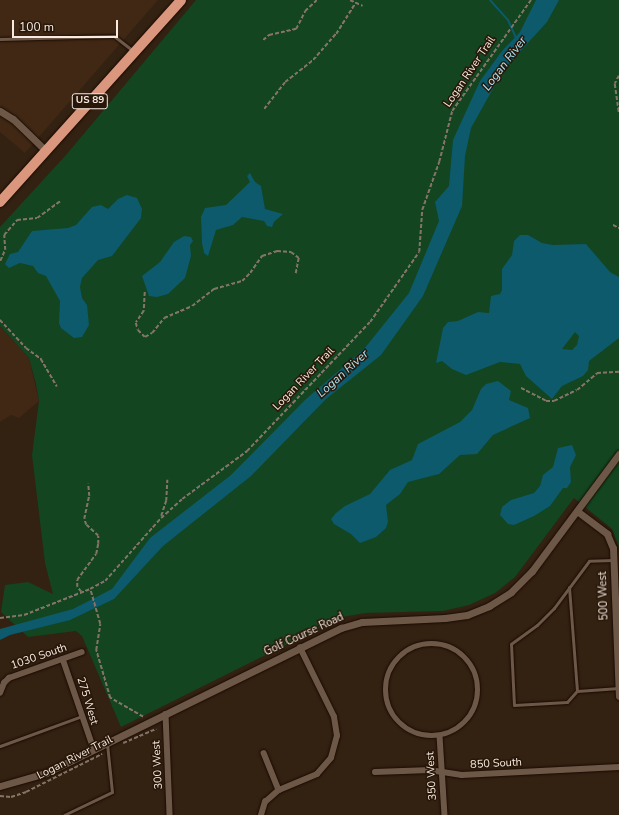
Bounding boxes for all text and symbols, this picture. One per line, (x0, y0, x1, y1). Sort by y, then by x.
scale bar (14, 12, 120, 38)
text: 100 m (19, 19, 54, 35)
street label: Logan River Trail (441, 34, 499, 110)
water label: Logan River (480, 34, 530, 94)
road number: US 89 (71, 93, 109, 109)
street label: Logan River Trail (270, 345, 338, 413)
water label: Logan River (314, 347, 372, 401)
street label: 500 West (597, 571, 611, 621)
street label: Golf Course Road (262, 611, 346, 659)
street label: 1030 South (9, 641, 69, 673)
street label: 275 West (74, 676, 100, 726)
street label: Logan River Trail (35, 733, 115, 783)
street label: 300 West (150, 740, 166, 790)
street label: 350 West (424, 751, 440, 801)
street label: 850 South (470, 756, 522, 772)

